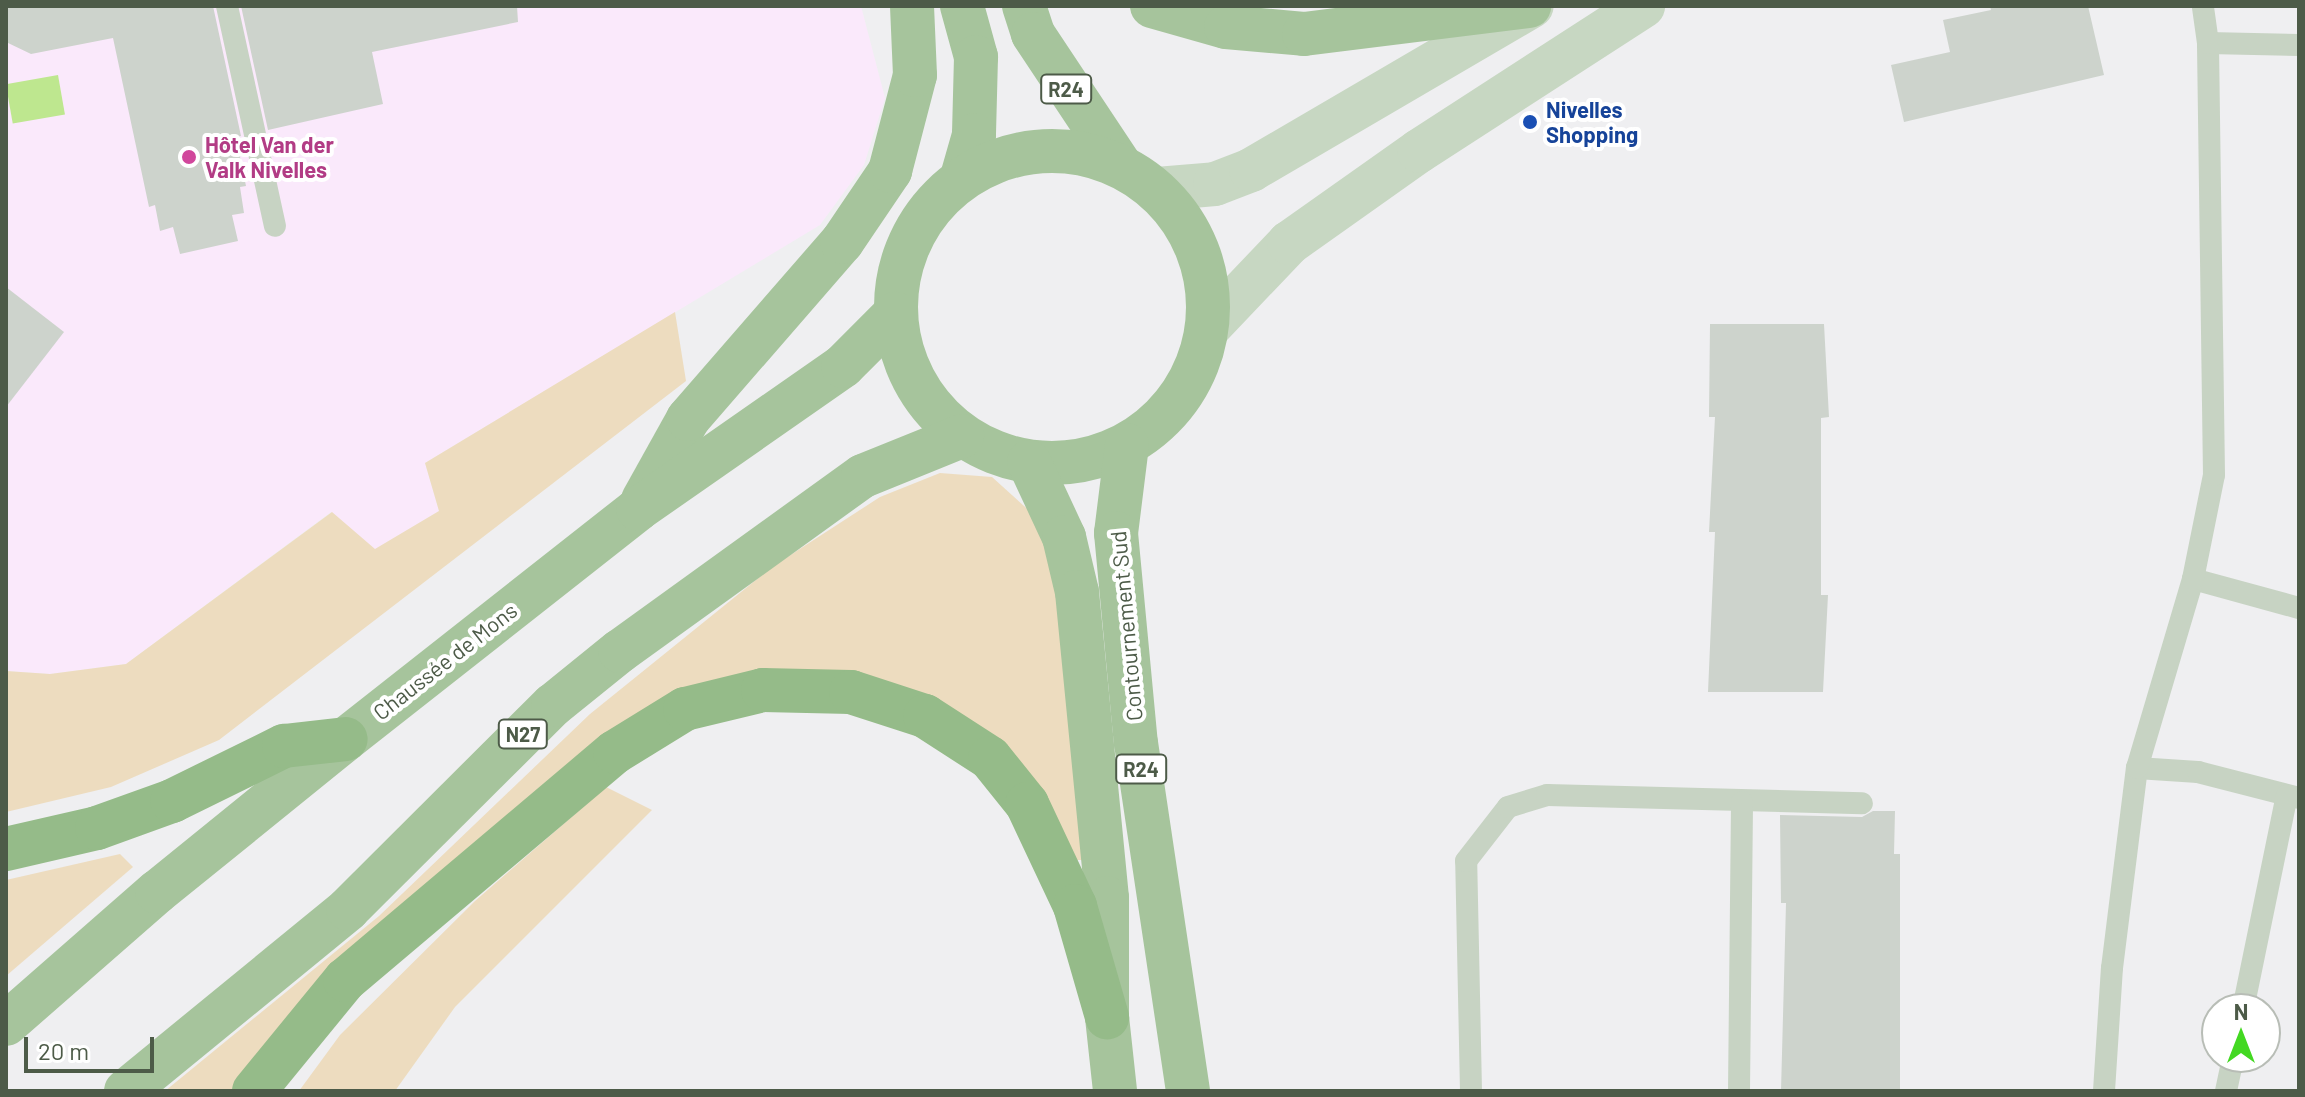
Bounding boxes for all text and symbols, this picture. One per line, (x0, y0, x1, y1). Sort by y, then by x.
road number: R24 (1040, 73, 1092, 105)
place label: Nivelles Shopping (1546, 96, 1638, 148)
marker: Nivelles Shopping (1521, 113, 1539, 131)
place label: Hôtel Van der Valk Nivelles (205, 131, 334, 182)
marker: Hôtel Van der Valk Nivelles (180, 148, 198, 166)
street label: Contournement Sud (1105, 530, 1147, 722)
street label: Chaussée de Mons (368, 597, 522, 725)
road number: N27 (497, 718, 549, 750)
road number: R24 (1115, 753, 1167, 785)
north arrow (2201, 993, 2281, 1073)
text: N (2234, 998, 2248, 1024)
scale bar (28, 1021, 158, 1071)
text: 20 m (38, 1036, 89, 1065)

